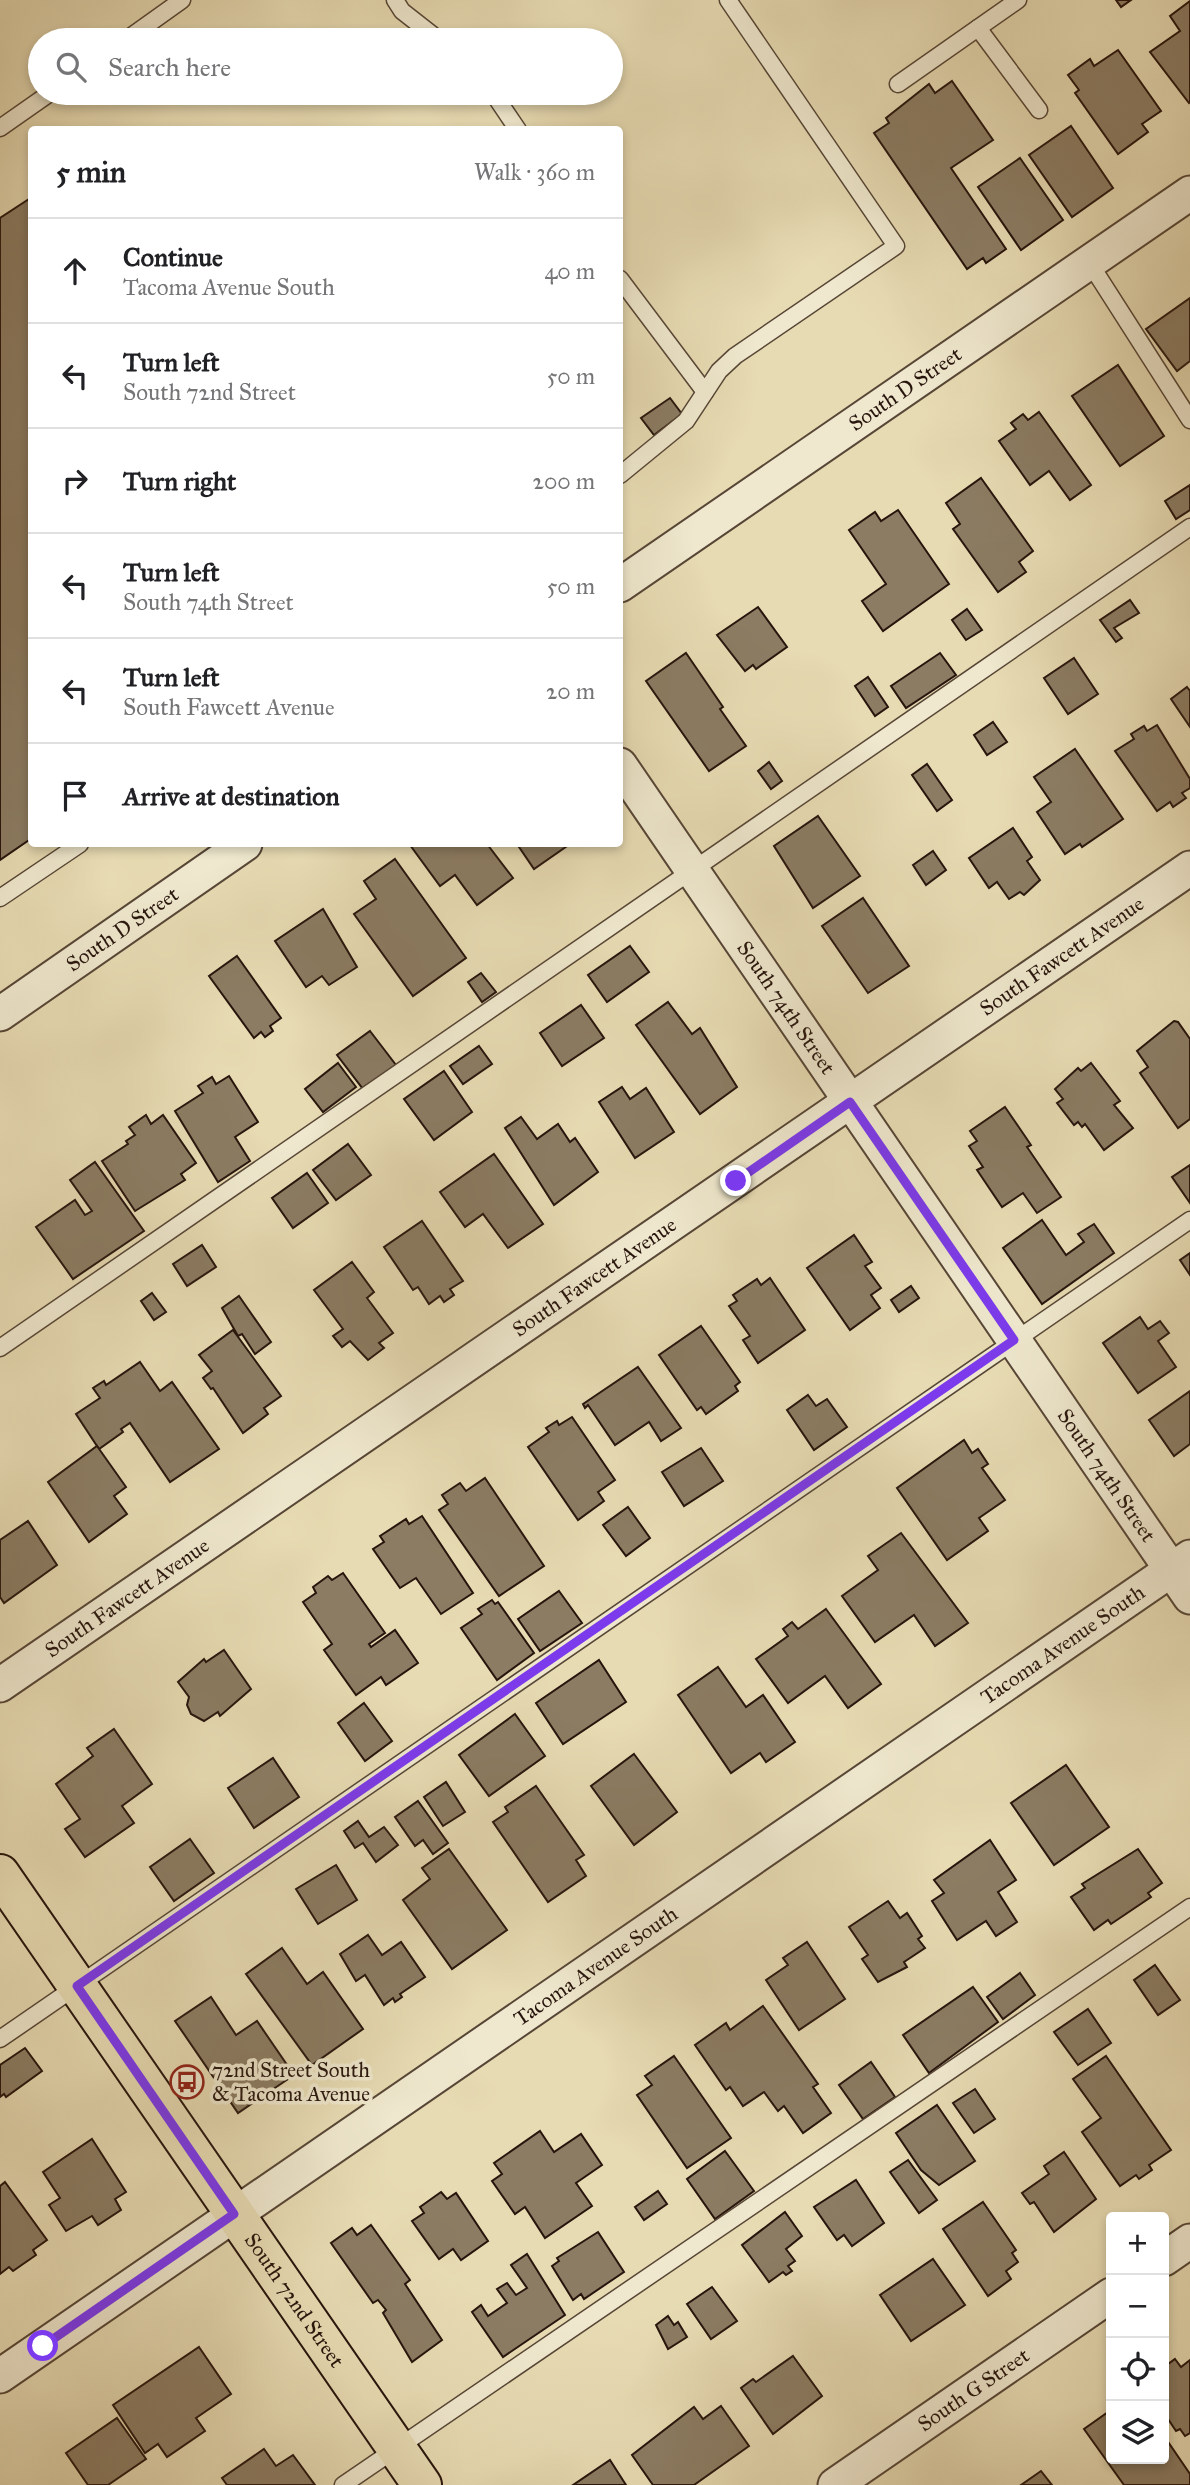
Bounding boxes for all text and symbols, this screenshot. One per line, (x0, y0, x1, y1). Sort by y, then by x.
search box (28, 28, 623, 105)
icon: search (52, 48, 90, 86)
text: Search here (108, 51, 231, 83)
text: 5 min (56, 154, 126, 190)
text: Walk · 360 m (474, 158, 595, 186)
text: Continue (123, 241, 223, 273)
icon: ahead (56, 252, 94, 290)
text: 40 m (545, 257, 595, 285)
text: Tacoma Avenue South (123, 273, 335, 301)
street label: South D Street (844, 341, 967, 437)
text: Turn left (123, 346, 219, 378)
icon: left (56, 357, 94, 395)
text: 50 m (547, 362, 595, 390)
text: South 72nd Street (123, 378, 296, 406)
icon: right (56, 462, 94, 500)
text: Turn right (123, 465, 236, 497)
text: 200 m (533, 467, 595, 495)
text: Turn left (123, 556, 219, 588)
icon: left (56, 567, 94, 605)
text: 50 m (547, 572, 595, 600)
text: South 74th Street (123, 588, 294, 616)
text: Turn left (123, 661, 219, 693)
icon: left (56, 672, 94, 710)
text: 20 m (546, 677, 595, 705)
text: South Fawcett Avenue (123, 693, 335, 721)
icon: arrive (56, 777, 94, 815)
text: Arrive at destination (123, 780, 340, 812)
street label: South D Street (61, 881, 184, 977)
street label: South Fawcett Avenue (975, 890, 1149, 1021)
street label: South 74th Street (731, 936, 841, 1080)
route end (720, 1165, 751, 1196)
street label: South Fawcett Avenue (507, 1211, 682, 1342)
street label: South 74th Street (1052, 1404, 1162, 1547)
street label: South Fawcett Avenue (40, 1532, 214, 1663)
street label: Tacoma Avenue South (976, 1579, 1150, 1710)
street label: Tacoma Avenue South (509, 1900, 683, 2032)
place label: 72nd Street South & Tacoma Avenue (212, 2057, 370, 2107)
bus stop icon: 72nd Street South & Tacoma Avenue (168, 2063, 206, 2101)
map controls (1106, 2212, 1169, 2464)
button: + (1106, 2212, 1169, 2275)
street label: South 72nd Street (239, 2228, 350, 2373)
button: − (1106, 2275, 1169, 2338)
route start (27, 2330, 58, 2361)
button: locate (1106, 2338, 1169, 2401)
street label: South G Street (913, 2342, 1035, 2437)
button: layers (1106, 2401, 1169, 2464)

